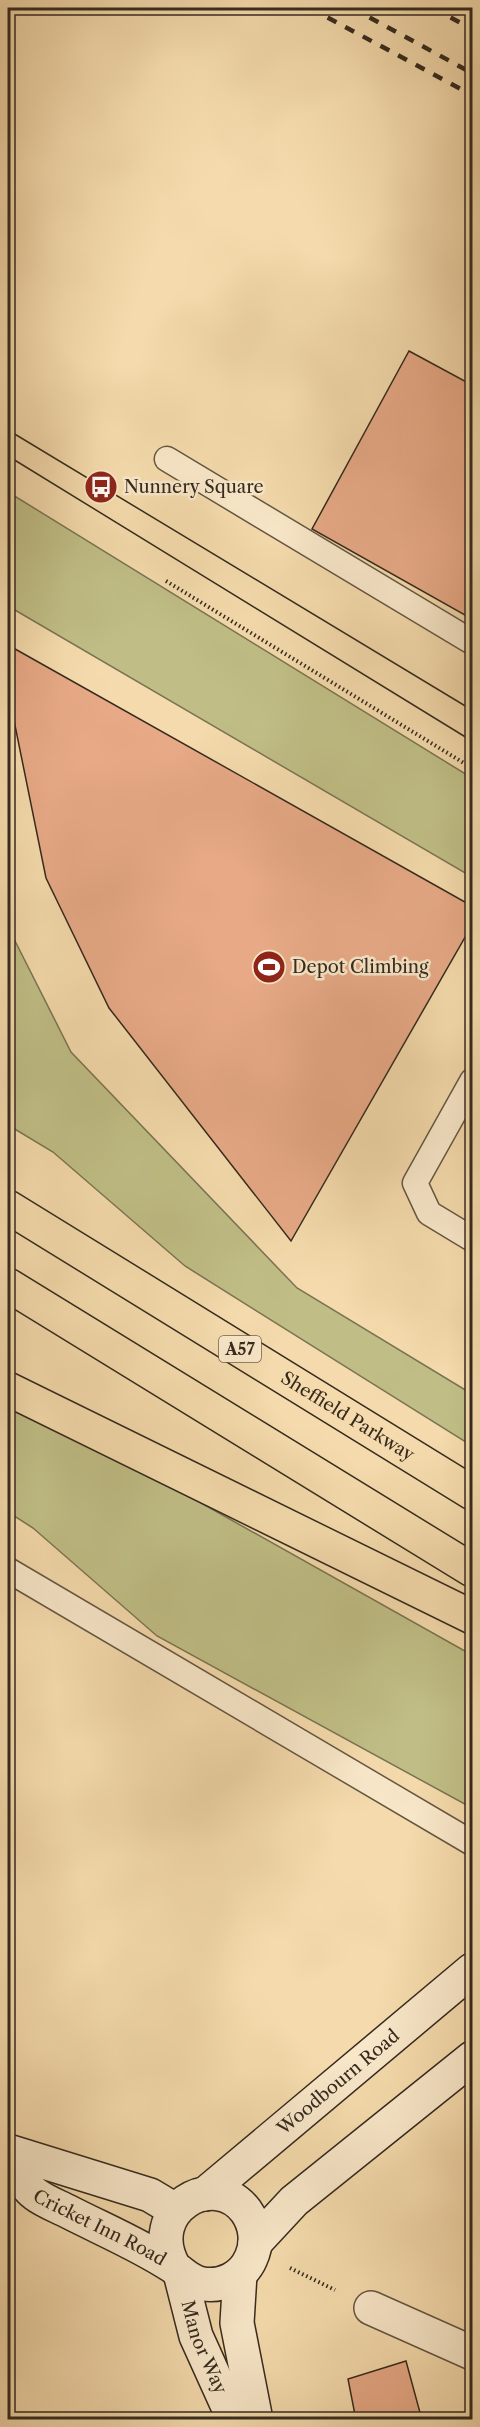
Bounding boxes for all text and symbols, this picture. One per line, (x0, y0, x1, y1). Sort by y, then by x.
bus stop icon: Nunnery Square (83, 469, 119, 505)
place label: Nunnery Square (124, 476, 264, 498)
sports icon: Depot Climbing (251, 949, 287, 985)
place label: Depot Climbing (292, 956, 429, 978)
road number: A57 (219, 1336, 261, 1362)
street label: Sheffield Parkway (277, 1367, 419, 1466)
street label: Woodbourn Road (272, 2025, 404, 2140)
street label: Cricket Inn Road (29, 2185, 170, 2271)
street label: Manor Way (176, 2298, 232, 2398)

